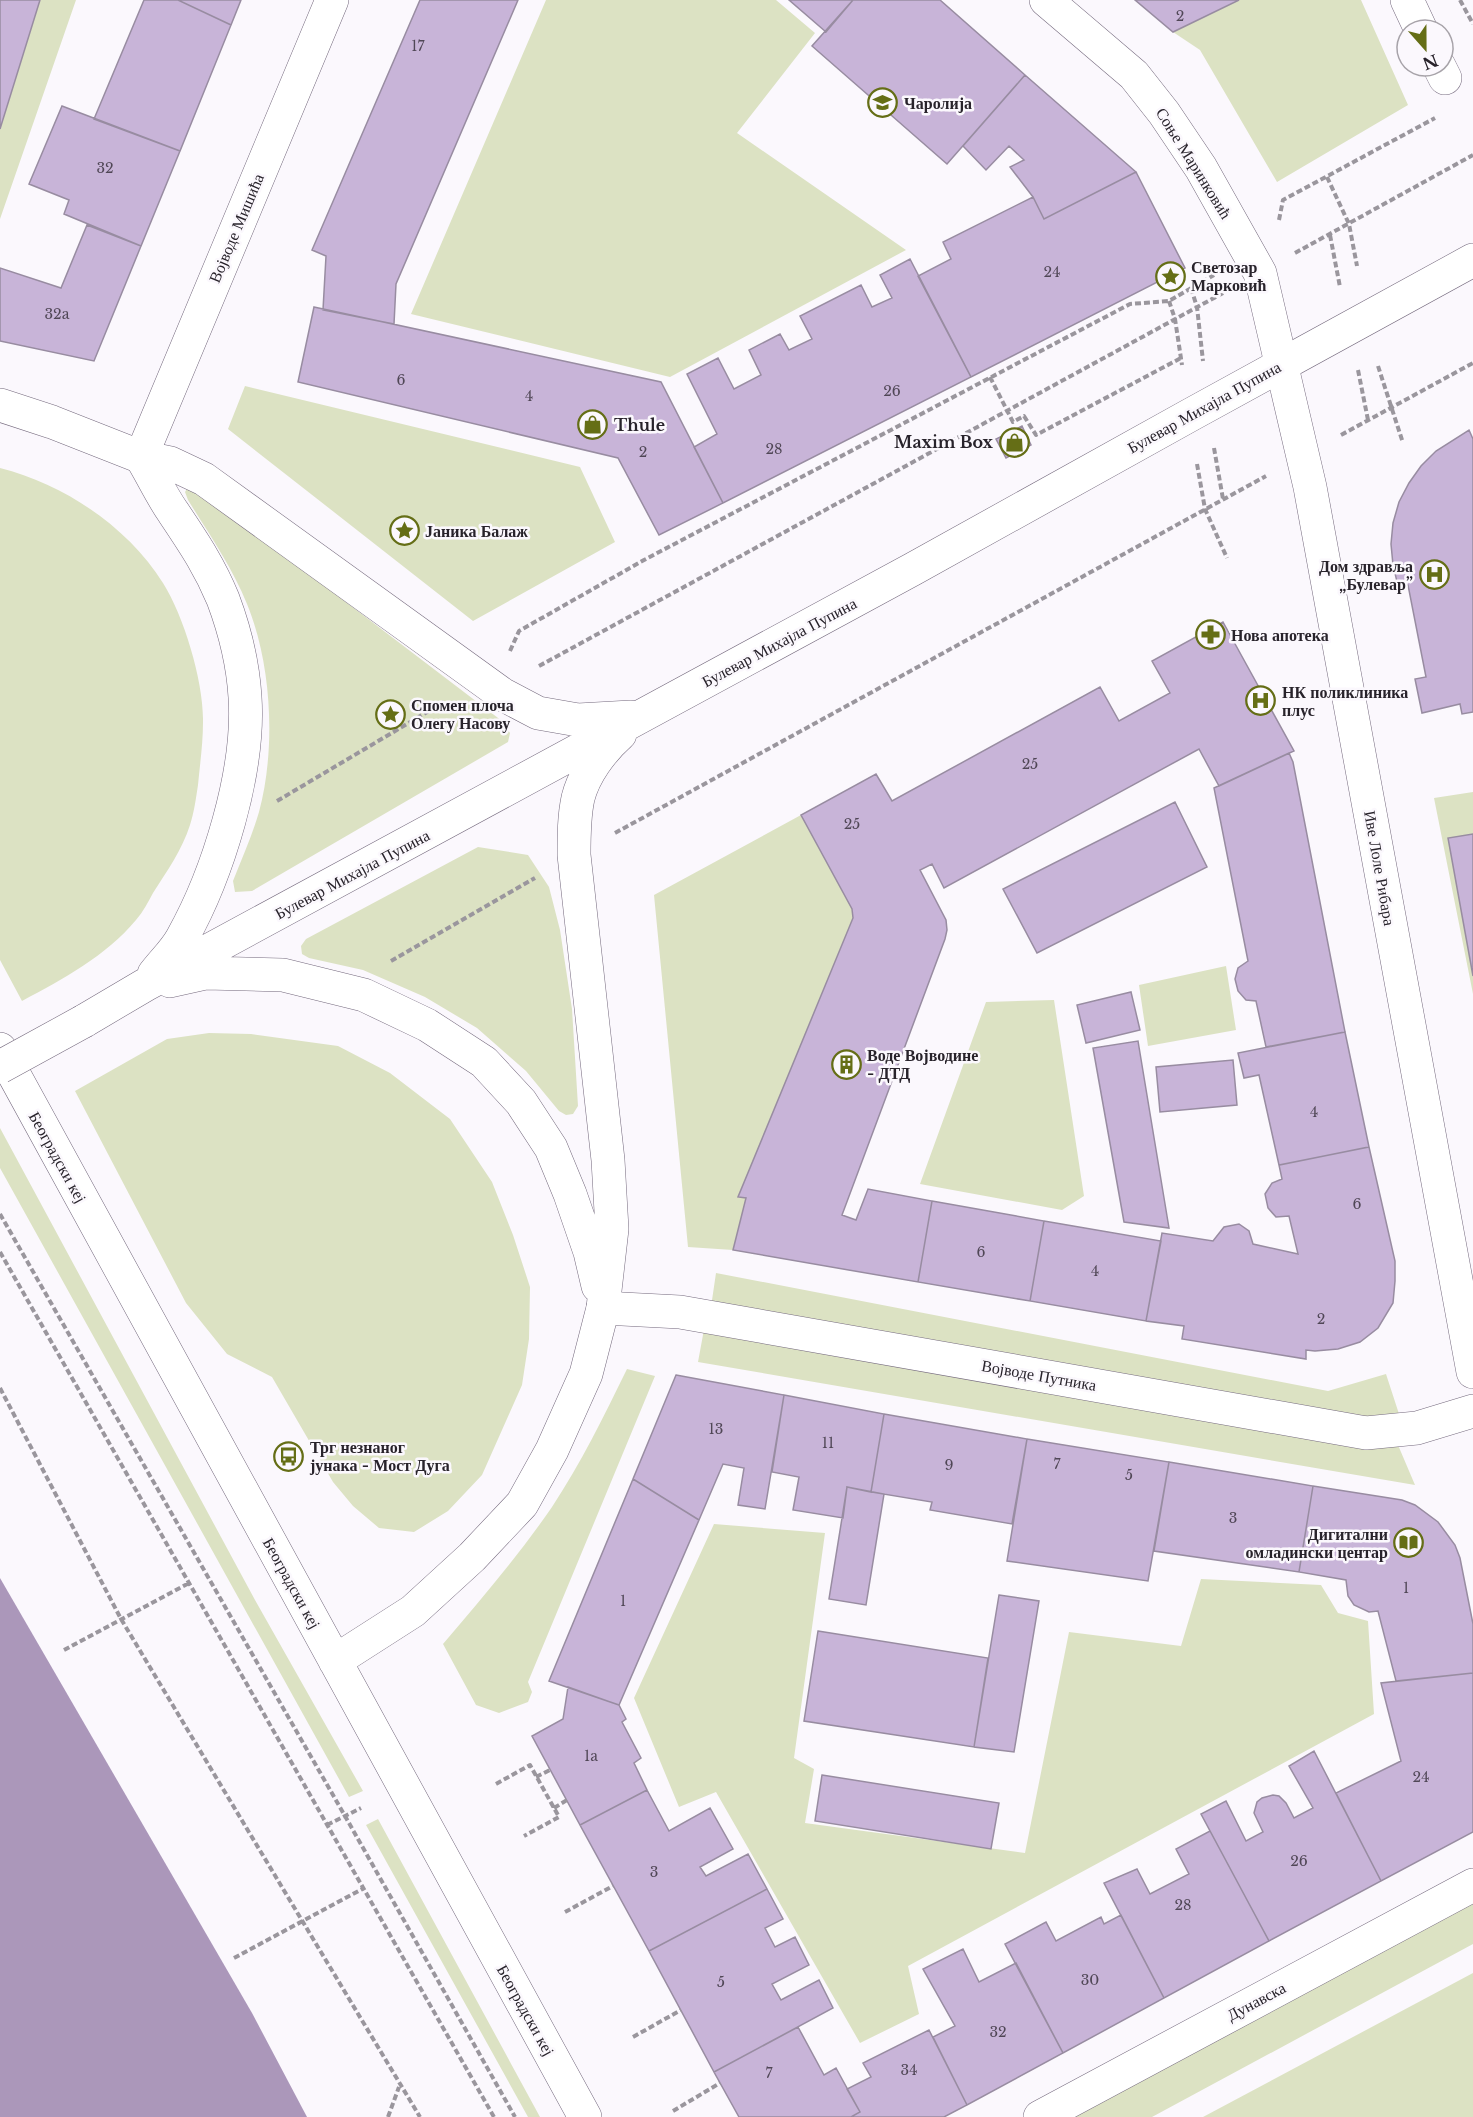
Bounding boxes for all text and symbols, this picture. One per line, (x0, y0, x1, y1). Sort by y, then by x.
house number: 2 (1176, 7, 1184, 25)
north arrow (1395, 18, 1455, 78)
house number: 17 (411, 37, 426, 55)
text: N (1420, 50, 1441, 74)
school or university icon: Чаролија (867, 87, 899, 119)
place label: Чаролија (904, 93, 972, 113)
street label: Соње Маринковић (1152, 104, 1236, 222)
house number: 32 (96, 159, 114, 177)
street label: Војводе Мишића (204, 170, 268, 286)
place label: Светозар Марковић (1191, 257, 1266, 295)
place icon: Светозар Марковић (1154, 260, 1186, 292)
house number: 24 (1044, 263, 1060, 281)
house number: 32a (44, 305, 70, 323)
street label: Булевар Михајла Пупина (1124, 356, 1284, 458)
house number: 6 (396, 371, 406, 389)
house number: 26 (883, 382, 901, 400)
house number: 4 (525, 387, 533, 405)
shop icon: Thule (577, 409, 609, 441)
place label: Thule (614, 415, 665, 435)
shop icon: Maxim Box (998, 426, 1030, 458)
place label: Maxim Box (894, 432, 994, 452)
house number: 28 (765, 440, 783, 458)
house number: 2 (639, 443, 647, 461)
place icon: Јаника Балаж (388, 515, 420, 547)
place label: Јаника Балаж (425, 521, 528, 541)
place label: Дом здравља „Булевар” (1319, 556, 1413, 594)
hospital icon: Дом здравља „Булевар” (1418, 559, 1450, 591)
street label: Булевар Михајла Пупина (698, 593, 860, 691)
pharmacy icon: Нова апотека (1194, 619, 1226, 651)
place label: Нова апотека (1231, 625, 1329, 645)
place label: НК поликлиника плус (1282, 682, 1408, 720)
hospital icon: НК поликлиника плус (1245, 685, 1277, 717)
place label: Спомен плоча Олегу Насову (411, 695, 514, 733)
place icon: Спомен плоча Олегу Насову (374, 698, 406, 730)
house number: 25 (1022, 755, 1038, 773)
street label: Иве Лоле Рибара (1360, 809, 1400, 927)
house number: 25 (844, 815, 860, 833)
street label: Булевар Михајла Пупина (271, 825, 433, 923)
place label: Воде Војводине - ДТД (867, 1045, 978, 1083)
building icon: Воде Војводине - ДТД (830, 1048, 862, 1080)
house number: 4 (1310, 1103, 1318, 1121)
street label: Београдски кеј (25, 1108, 91, 1206)
house number: 6 (1352, 1195, 1362, 1213)
house number: 6 (976, 1243, 986, 1261)
house number: 4 (1091, 1262, 1099, 1280)
house number: 2 (1317, 1310, 1325, 1328)
street label: Војводе Путника (980, 1355, 1098, 1395)
house number: 13 (709, 1420, 723, 1438)
house number: 11 (822, 1434, 834, 1452)
place label: Трг незнаног јунака - Мост Дуга (309, 1437, 450, 1475)
bus stop icon: Трг незнаног јунака - Мост Дуга (273, 1440, 305, 1472)
house number: 7 (1053, 1455, 1061, 1473)
house number: 9 (944, 1456, 954, 1474)
house number: 5 (1125, 1466, 1133, 1484)
house number: 3 (1229, 1509, 1237, 1527)
place label: Дигитални омладински центар (1246, 1524, 1388, 1562)
library icon: Дигитални омладински центар (1393, 1527, 1425, 1559)
street label: Београдски кеј (259, 1534, 325, 1632)
house number: 1 (1403, 1579, 1409, 1597)
house number: 1 (620, 1592, 626, 1610)
house number: 1a (584, 1747, 598, 1765)
house number: 24 (1413, 1768, 1429, 1786)
house number: 26 (1290, 1852, 1308, 1870)
house number: 3 (650, 1863, 658, 1881)
house number: 28 (1174, 1896, 1192, 1914)
street label: Београдски кеј (493, 1961, 559, 2059)
house number: 30 (1081, 1971, 1099, 1989)
house number: 5 (717, 1973, 725, 1991)
street label: Дунавска (1223, 1977, 1289, 2025)
house number: 32 (989, 2023, 1007, 2041)
house number: 34 (901, 2061, 917, 2079)
house number: 7 (765, 2064, 773, 2082)

